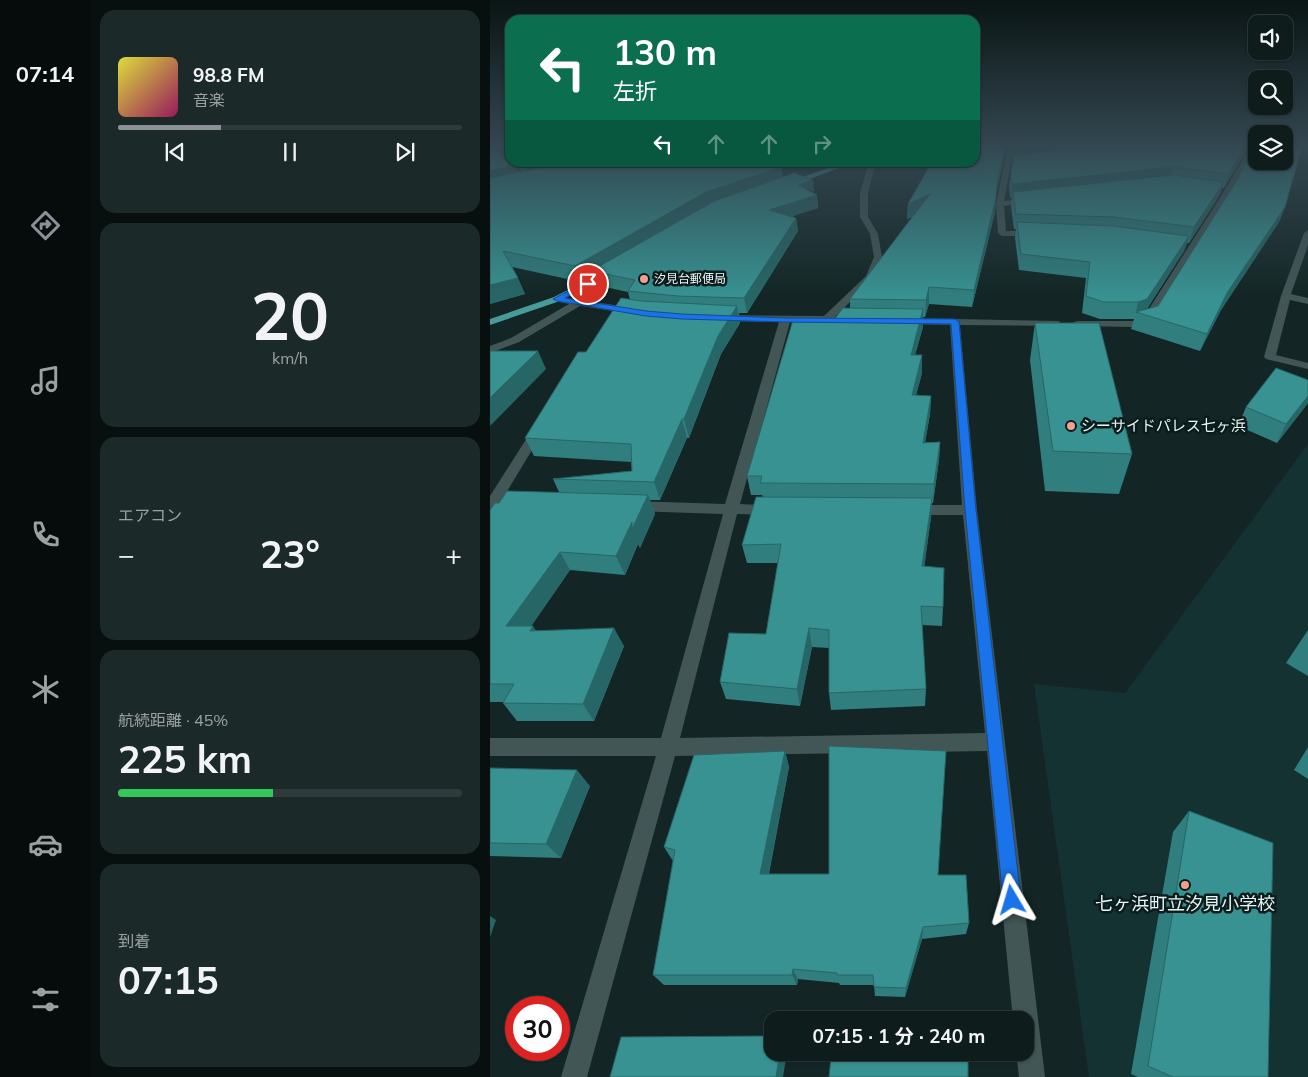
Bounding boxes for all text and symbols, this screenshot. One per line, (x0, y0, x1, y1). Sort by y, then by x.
map controls (1248, 15, 1293, 170)
button: sound (1248, 15, 1293, 60)
text: 130 m (613, 30, 717, 74)
icon: left (530, 35, 595, 100)
text: 07:14 (16, 60, 74, 88)
text: 98.8 FM (193, 63, 265, 87)
button: search (1248, 70, 1293, 115)
text: 左折 (613, 77, 657, 105)
text: 音楽 (193, 90, 225, 110)
button: layers (1248, 125, 1293, 170)
icon: left (649, 130, 677, 158)
icon: ahead (702, 130, 730, 158)
icon: ahead (755, 130, 783, 158)
icon: right (808, 130, 836, 158)
icon: previous (161, 138, 189, 166)
icon: pause (276, 138, 304, 166)
icon: next (391, 138, 419, 166)
icon: directions (28, 208, 63, 243)
pin (567, 263, 609, 305)
icon: arrive (574, 270, 602, 298)
place label: 汐見台郵便局 (654, 271, 726, 286)
marker: 汐見台郵便局 (638, 273, 650, 285)
text: 20 (251, 275, 329, 356)
text: km/h (272, 348, 308, 368)
icon: music (28, 363, 63, 398)
place label: シーサイドパレス七ヶ浜 (1081, 416, 1246, 435)
marker: シーサイドパレス七ヶ浜 (1065, 420, 1077, 432)
text: エアコン (118, 505, 182, 525)
icon: phone (28, 517, 63, 552)
text: 23° (260, 530, 320, 578)
text: − (118, 537, 135, 572)
text: + (445, 537, 462, 572)
icon: climate (28, 672, 63, 707)
text: 航続距離 · 45% (118, 710, 228, 730)
text: 225 km (118, 735, 252, 783)
icon: car (28, 827, 63, 862)
position arrow (985, 873, 1037, 925)
marker: 七ヶ浜町立汐見小学校 (1179, 879, 1191, 891)
place label: 七ヶ浜町立汐見小学校 (1095, 892, 1275, 915)
text: 到着 (118, 931, 150, 951)
text: 07:15 (118, 956, 219, 1004)
icon: filters (28, 982, 63, 1017)
speed limit sign: 30 (505, 996, 570, 1061)
text: 07:15 · 1 分 · 240 m (813, 1024, 985, 1048)

